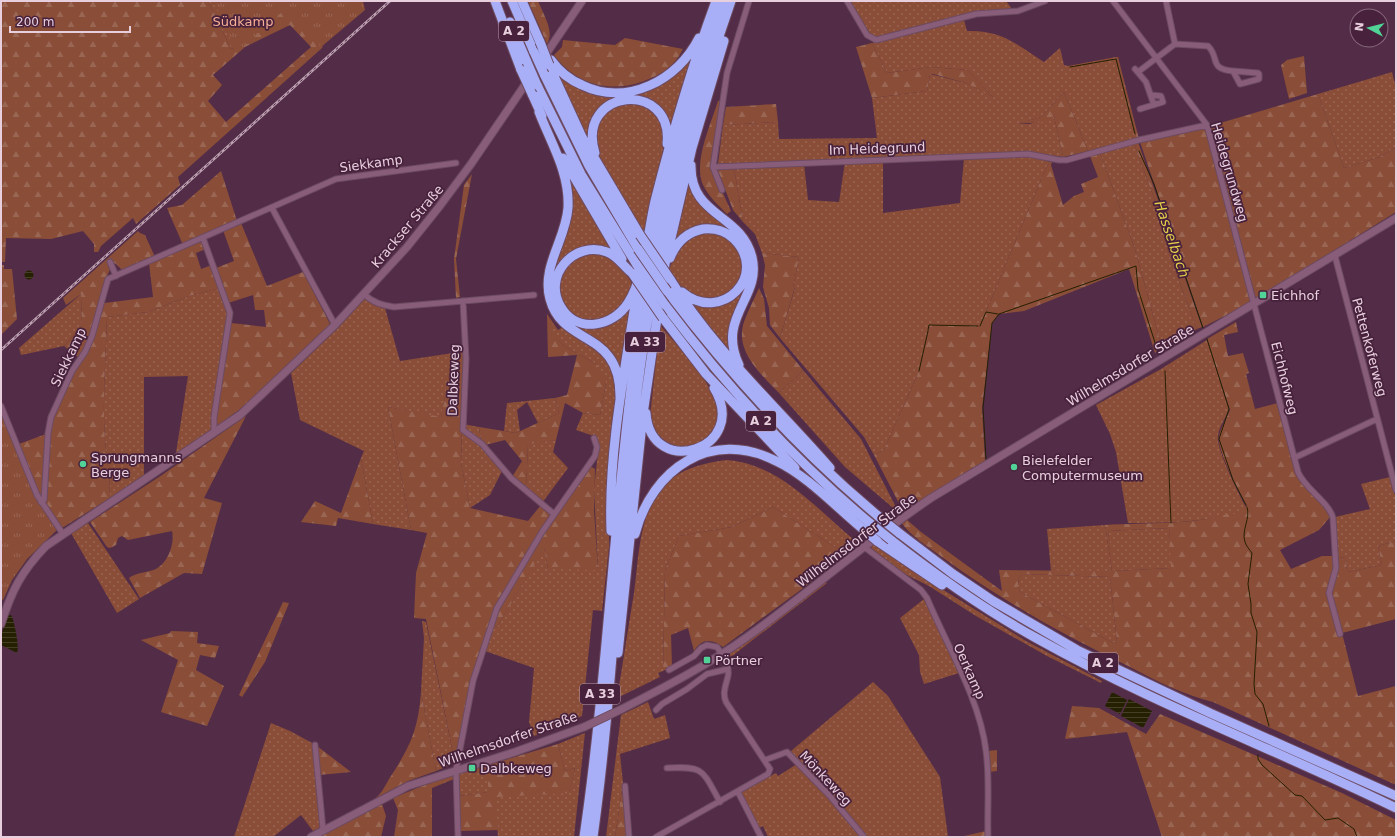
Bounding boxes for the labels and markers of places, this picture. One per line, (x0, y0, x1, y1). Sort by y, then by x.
place label: Eichhof (1271, 288, 1319, 303)
marker: Eichhof (1258, 290, 1268, 300)
place label: Sprungmanns Berge (91, 450, 182, 480)
place label: Bielefelder Computermuseum (1022, 453, 1143, 483)
marker: Sprungmanns Berge (78, 459, 88, 469)
marker: Bielefelder Computermuseum (1009, 462, 1019, 472)
place label: Pörtner (715, 653, 763, 668)
marker: Pörtner (702, 655, 712, 665)
place label: Dalbkeweg (480, 761, 552, 776)
marker: Dalbkeweg (467, 763, 477, 773)

